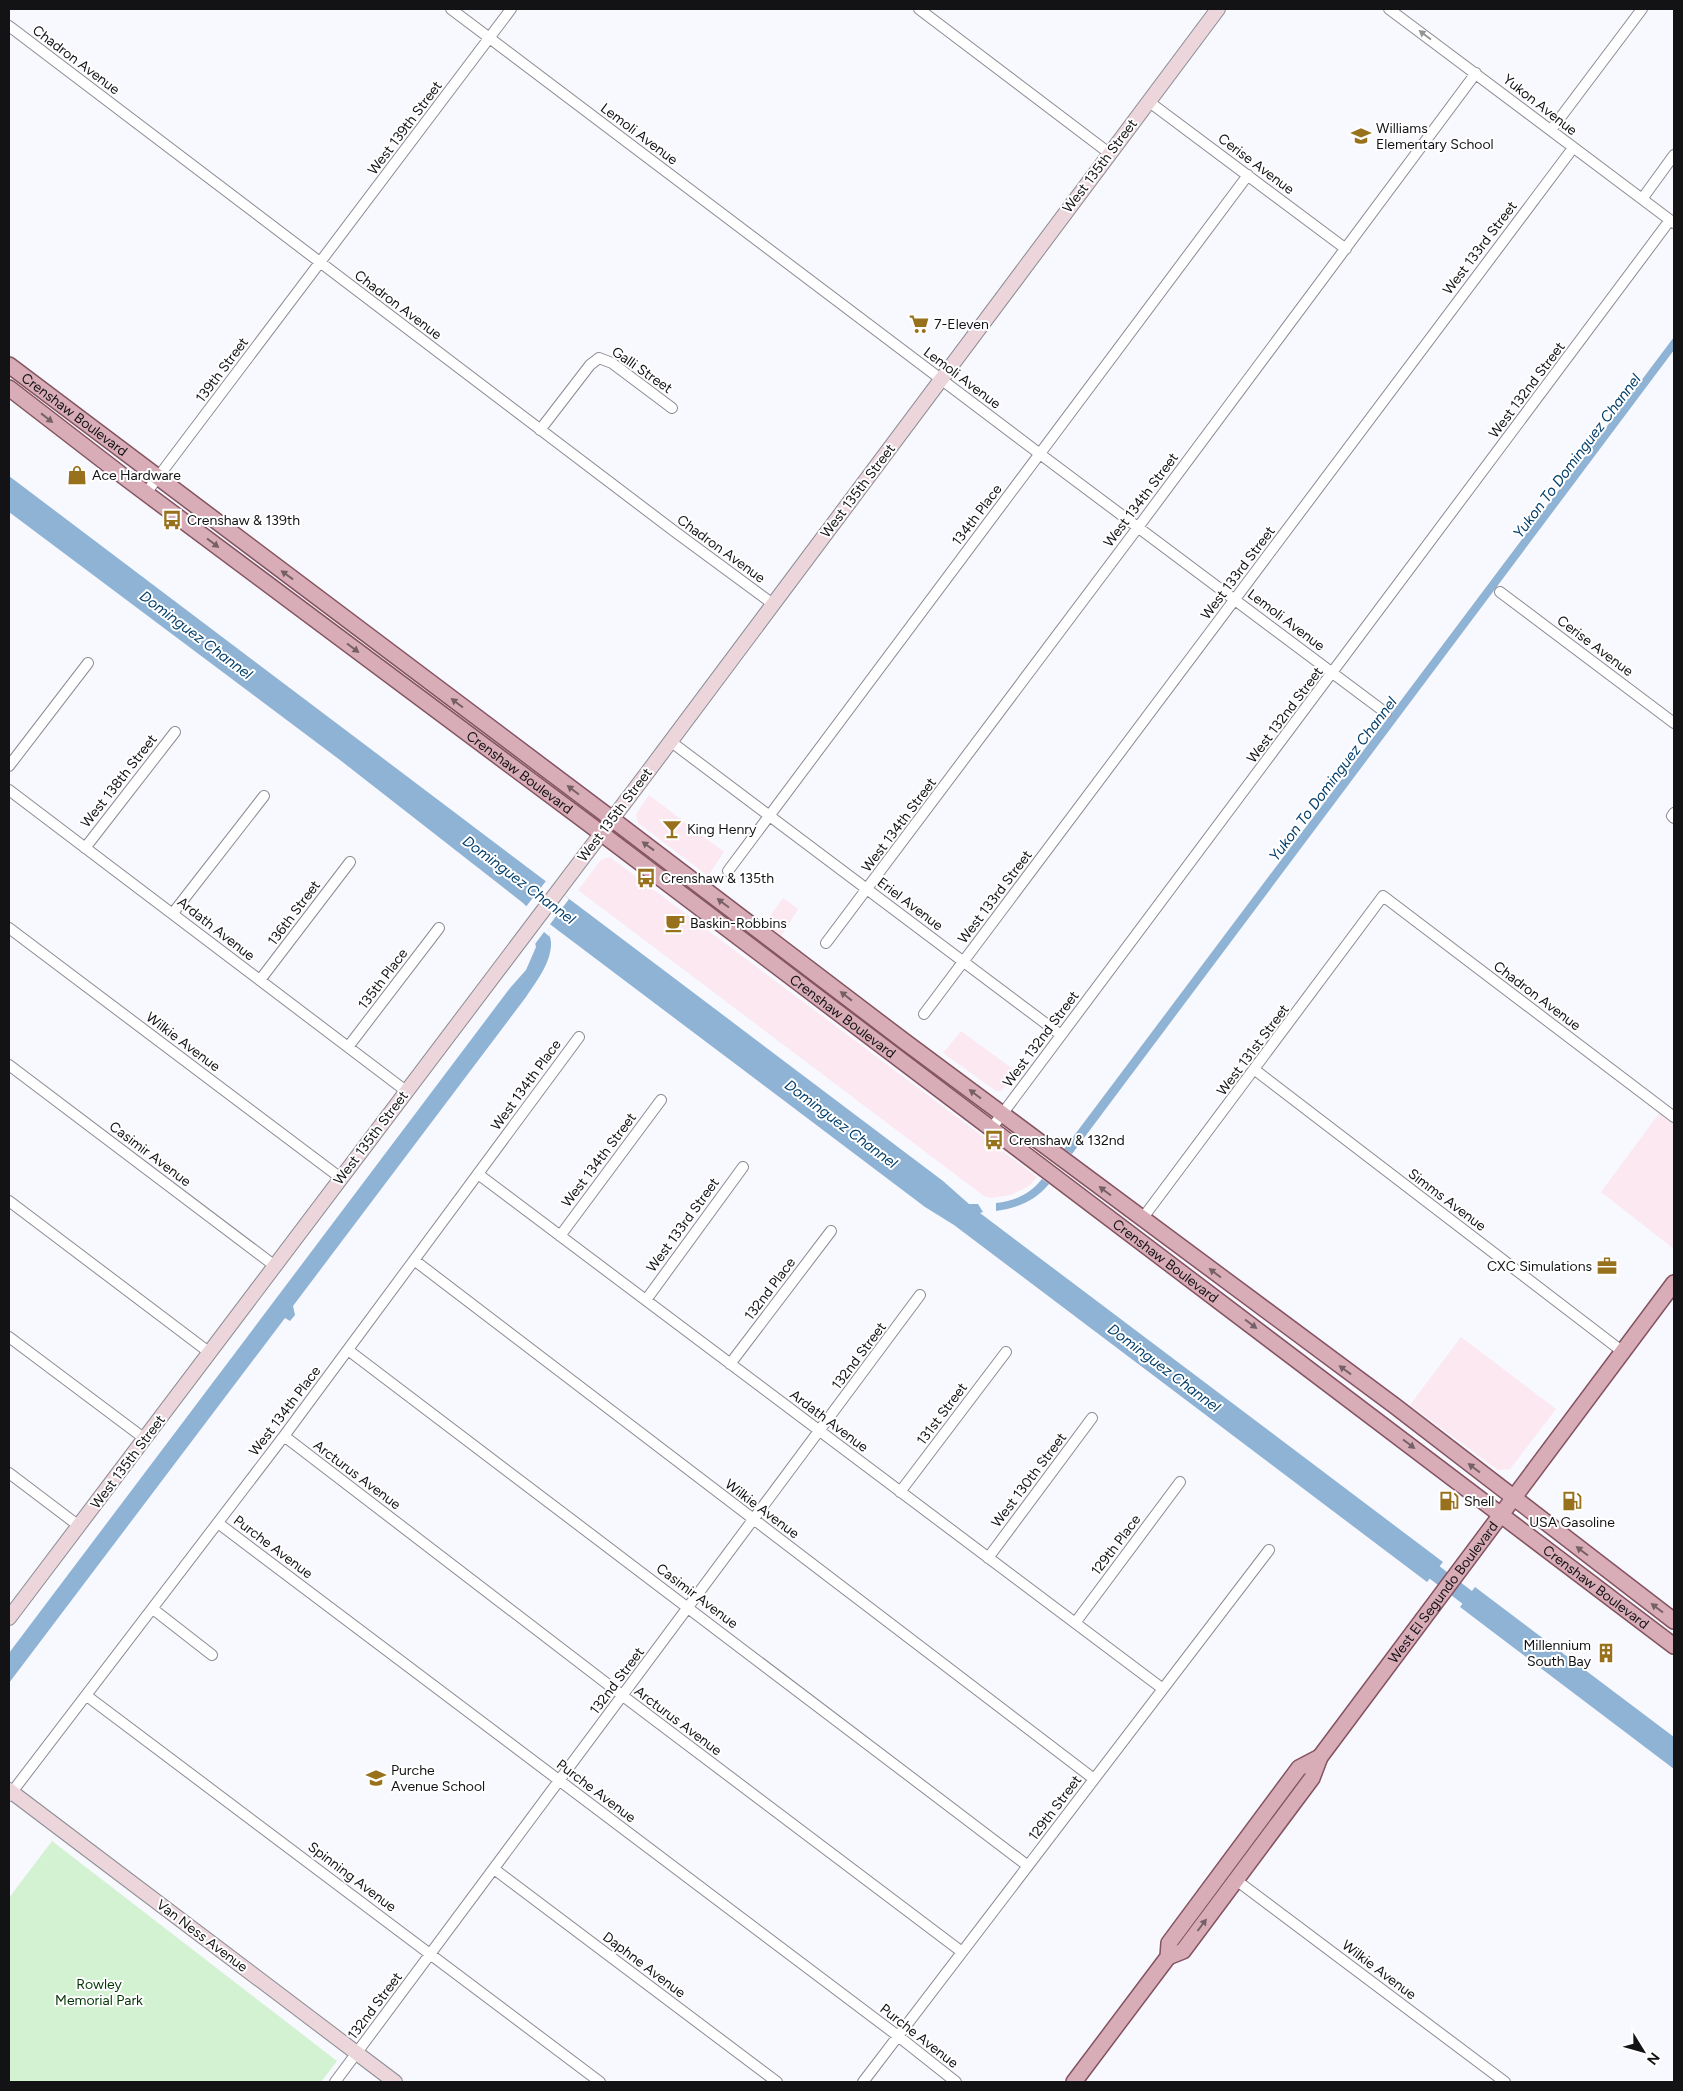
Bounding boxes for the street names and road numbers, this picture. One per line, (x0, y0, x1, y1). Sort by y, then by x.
street label: Chadron Avenue (29, 22, 123, 99)
street label: Yukon Avenue (1500, 71, 1581, 139)
street label: West 139th Street (364, 78, 446, 178)
street label: Lemoli Avenue (597, 99, 681, 169)
street label: West 135th Street (1059, 116, 1141, 216)
street label: Cerise Avenue (1215, 130, 1298, 198)
street label: West 133rd Street (1439, 198, 1521, 298)
street label: Chadron Avenue (351, 267, 445, 344)
street label: 139th Street (192, 334, 252, 406)
street label: West 132nd Street (1485, 339, 1569, 441)
street label: Galli Street (609, 343, 675, 397)
street label: Lemoli Avenue (920, 343, 1004, 413)
street label: Crenshaw Boulevard (18, 369, 131, 460)
street label: West 135th Street (817, 441, 899, 541)
street label: West 134th Street (1100, 449, 1182, 551)
street label: 134th Place (948, 481, 1006, 549)
street label: Chadron Avenue (674, 511, 769, 587)
street label: West 133rd Street (1197, 523, 1279, 623)
street label: Lemoli Avenue (1244, 585, 1328, 655)
street label: Cerise Avenue (1554, 612, 1637, 680)
street label: West 132nd Street (1243, 664, 1327, 766)
street label: Crenshaw Boulevard (463, 727, 576, 817)
street label: West 138th Street (77, 731, 161, 831)
street label: West 135th Street (574, 765, 656, 865)
street label: West 134th Street (858, 774, 940, 876)
street label: West 133rd Street (954, 847, 1036, 947)
street label: Eriel Avenue (874, 874, 946, 934)
street label: 136th Street (264, 877, 324, 949)
street label: Ardath Avenue (174, 894, 258, 965)
street label: 135th Place (355, 945, 412, 1013)
street label: Chadron Avenue (1490, 958, 1584, 1035)
street label: Crenshaw Boulevard (786, 971, 899, 1062)
street label: West 132nd Street (999, 988, 1083, 1090)
street label: West 131st Street (1213, 1001, 1293, 1099)
street label: Wilkie Avenue (143, 1009, 224, 1076)
street label: West 134th Place (487, 1036, 565, 1134)
street label: West 135th Street (330, 1088, 412, 1188)
street label: West 134th Street (558, 1109, 640, 1211)
street label: Casimir Avenue (106, 1118, 194, 1190)
street label: Simms Avenue (1405, 1165, 1490, 1235)
street label: West 133rd Street (643, 1175, 723, 1275)
street label: Crenshaw Boulevard (1109, 1215, 1222, 1306)
street label: 132nd Place (741, 1254, 799, 1324)
street label: 132nd Street (828, 1319, 890, 1393)
street label: West 134th Place (246, 1362, 324, 1459)
street label: 131st Street (913, 1379, 971, 1449)
street label: Ardath Avenue (787, 1386, 872, 1456)
street label: West 135th Street (87, 1412, 169, 1512)
street label: West 130th Street (988, 1429, 1070, 1531)
street label: Arcturus Avenue (310, 1437, 404, 1514)
street label: Wilkie Avenue (722, 1476, 803, 1543)
street label: 129th Place (1088, 1511, 1145, 1579)
street label: Purche Avenue (230, 1512, 316, 1582)
street label: West El Segundo Boulevard (1384, 1518, 1502, 1667)
street label: Crenshaw Boulevard (1540, 1541, 1652, 1632)
street label: Casimir Avenue (653, 1560, 741, 1632)
street label: 132nd Street (586, 1644, 648, 1718)
street label: Arcturus Avenue (631, 1683, 725, 1760)
street label: Purche Avenue (553, 1756, 639, 1826)
street label: 129th Street (1025, 1772, 1085, 1844)
street label: Spinning Avenue (305, 1838, 400, 1916)
street label: Van Ness Avenue (153, 1896, 251, 1976)
street label: Daphne Avenue (599, 1928, 689, 2002)
street label: Wilkie Avenue (1339, 1937, 1420, 2004)
street label: 132nd Street (344, 1969, 406, 2043)
street label: Purche Avenue (877, 2000, 962, 2072)

